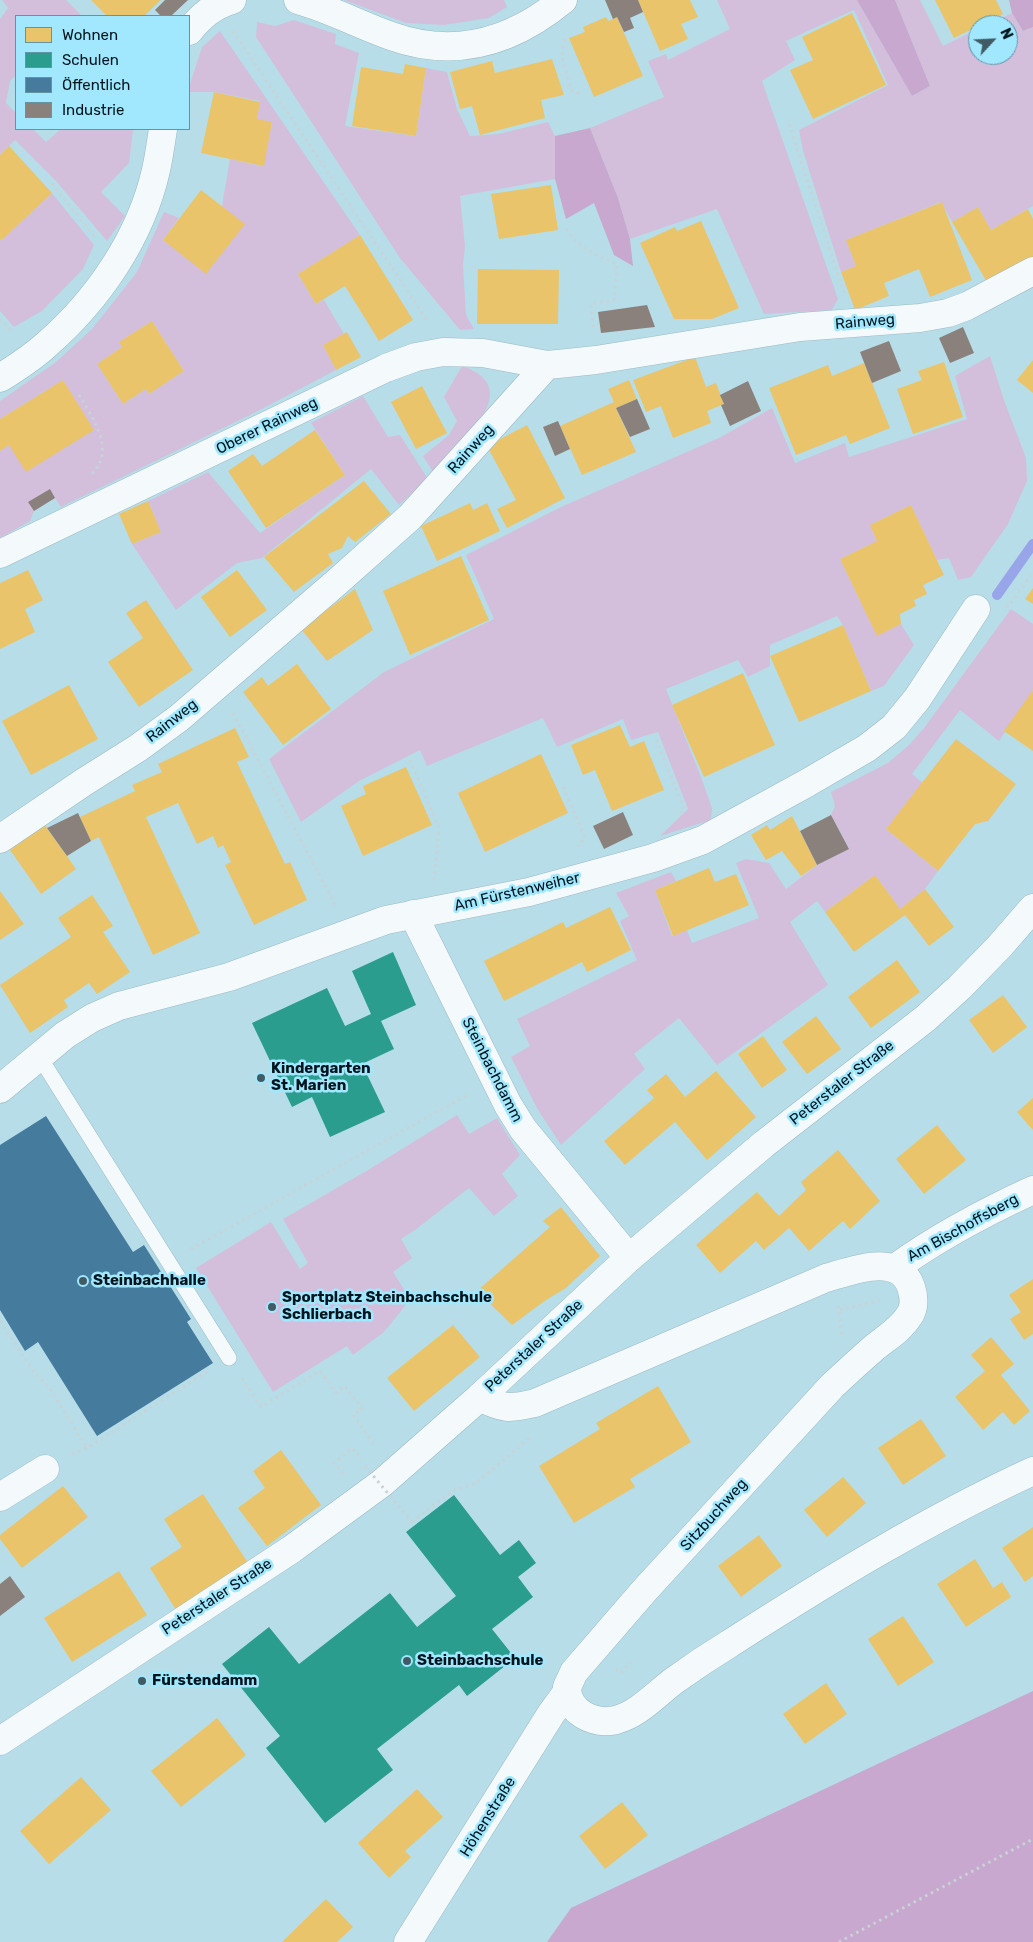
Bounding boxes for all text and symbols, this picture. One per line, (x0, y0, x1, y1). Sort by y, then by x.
legend (15, 15, 190, 130)
north arrow (968, 15, 1018, 65)
text: Wohnen (62, 26, 118, 44)
text: N (996, 26, 1016, 42)
text: Schulen (62, 51, 119, 69)
text: Öffentlich (62, 76, 130, 94)
text: Industrie (62, 101, 124, 119)
street label: Rainweg (834, 310, 896, 334)
street label: Oberer Rainweg (213, 394, 321, 458)
street label: Rainweg (444, 421, 498, 477)
street label: Rainweg (143, 695, 201, 747)
street label: Am Fürstenweiher (452, 869, 582, 915)
street label: Steinbachdamm (458, 1015, 526, 1125)
street label: Peterstaler Straße (786, 1037, 898, 1129)
place label: Kindergarten St. Marien (271, 1060, 371, 1095)
marker: Kindergarten St. Marien (255, 1072, 267, 1084)
street label: Am Bischoffsberg (904, 1190, 1022, 1266)
place label: Steinbachhalle (93, 1272, 206, 1290)
marker: Steinbachhalle (77, 1275, 89, 1287)
place label: Sportplatz Steinbachschule Schlierbach (282, 1289, 492, 1324)
street label: Peterstaler Straße (481, 1296, 587, 1396)
marker: Sportplatz Steinbachschule Schlierbach (266, 1301, 278, 1313)
street label: Sitzbuchweg (677, 1475, 751, 1555)
street label: Peterstaler Straße (159, 1555, 275, 1639)
place label: Steinbachschule (417, 1652, 543, 1670)
marker: Steinbachschule (401, 1655, 413, 1667)
place label: Fürstendamm (152, 1672, 257, 1690)
marker: Fürstendamm (136, 1675, 148, 1687)
street label: Höhenstraße (456, 1774, 520, 1860)

